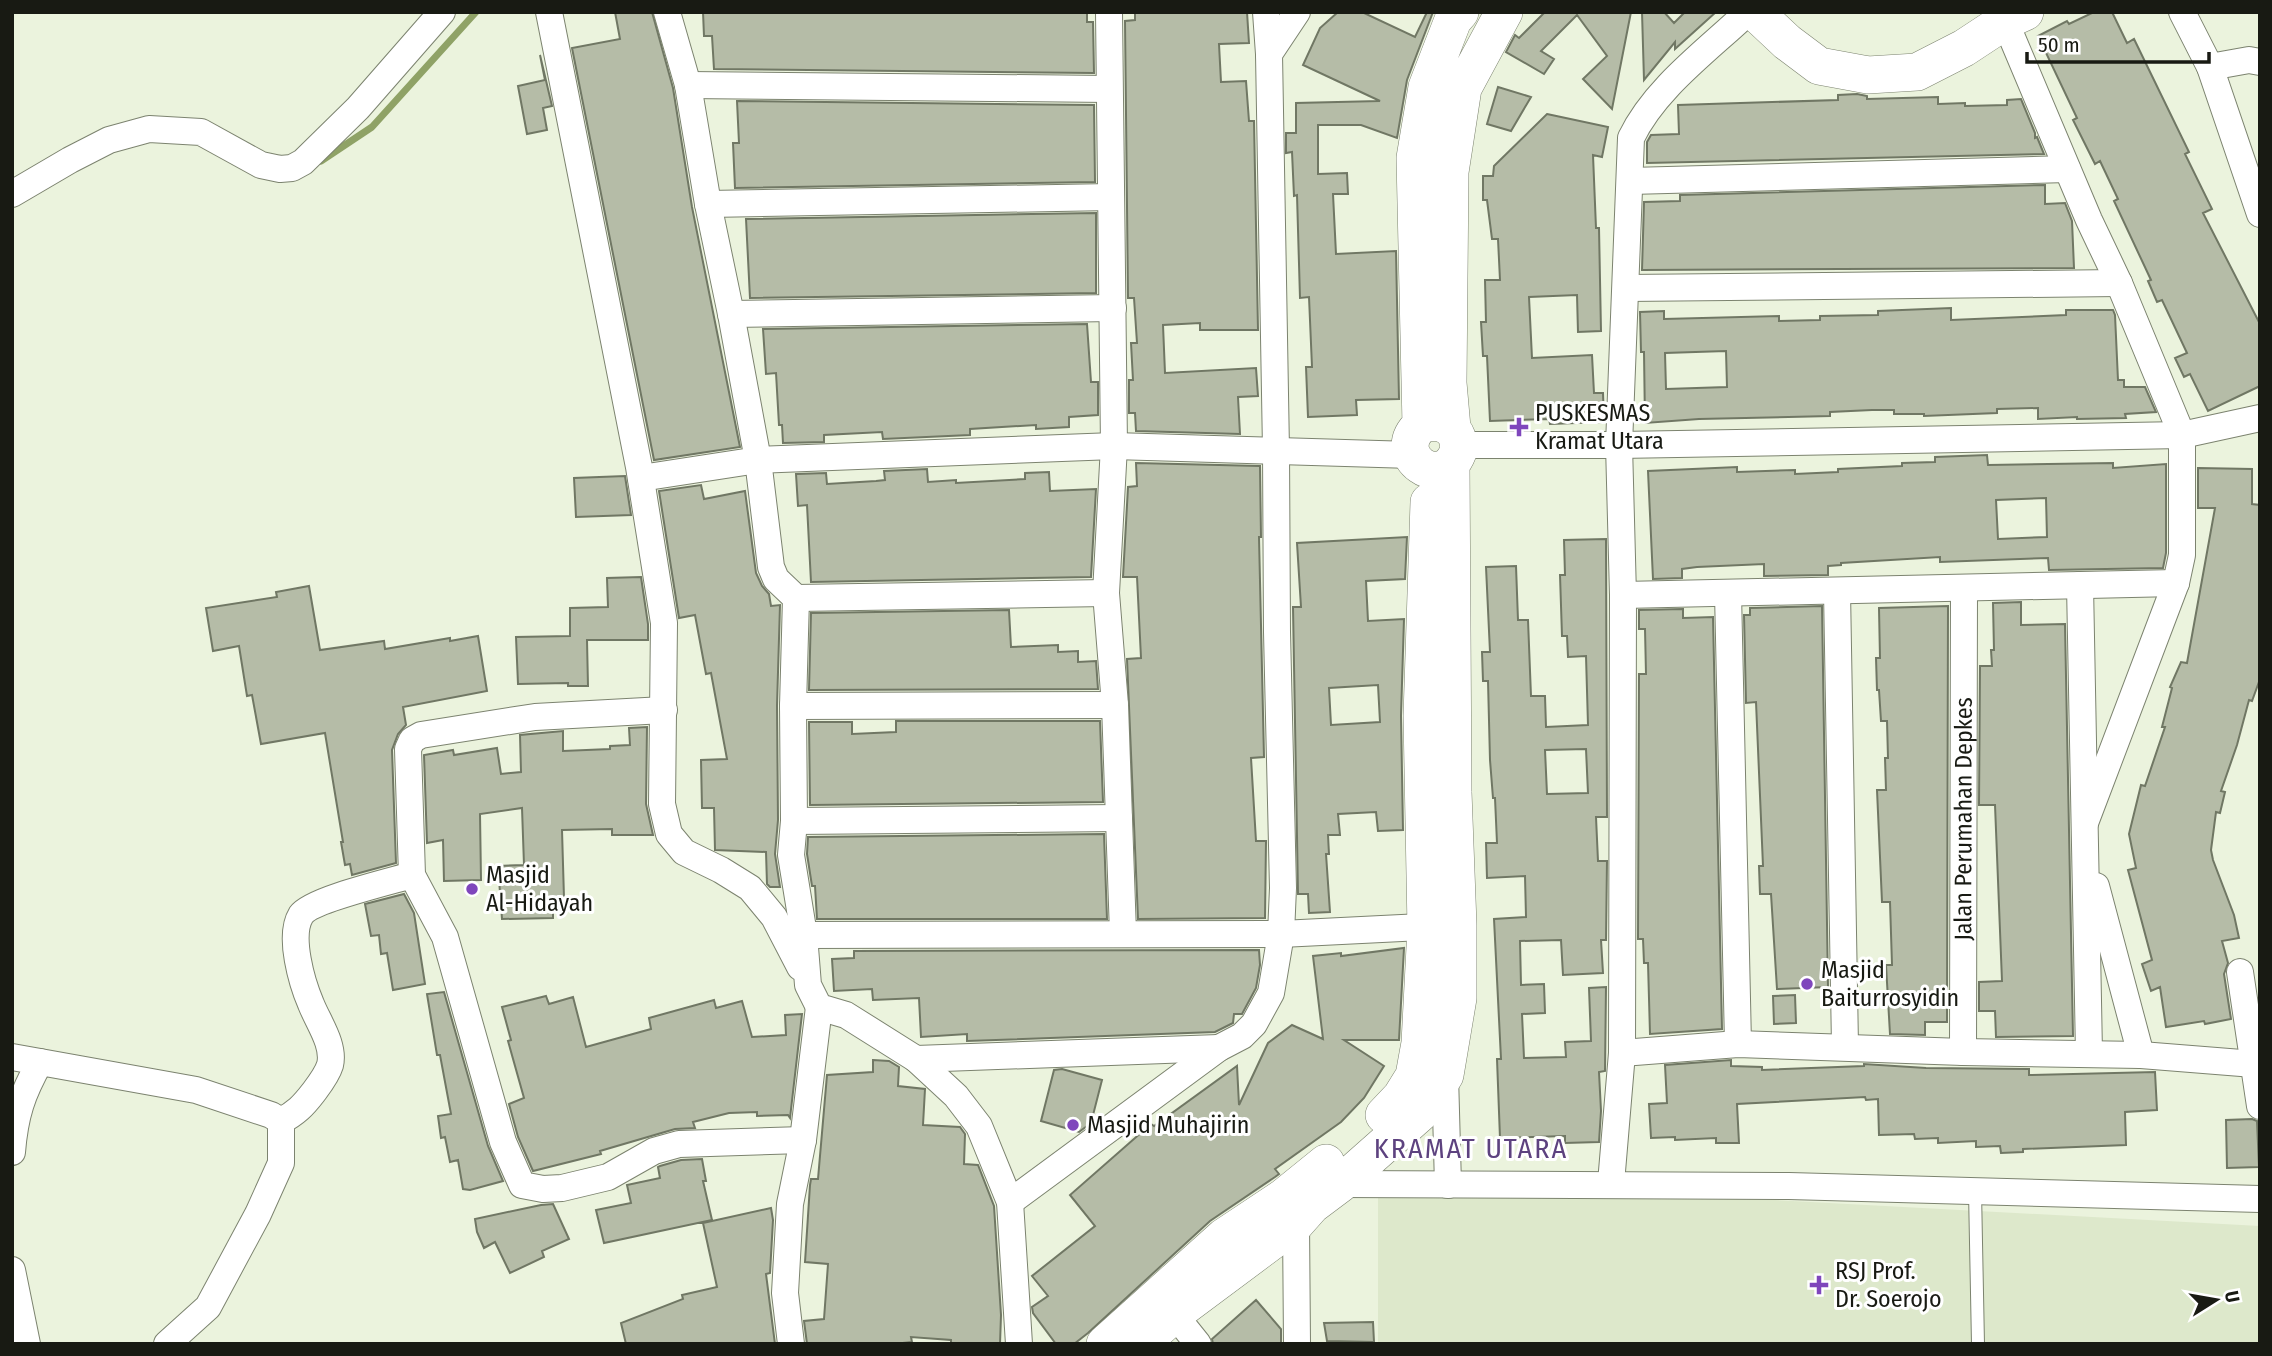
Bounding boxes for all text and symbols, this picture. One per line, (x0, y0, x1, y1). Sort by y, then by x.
scale bar (2027, 21, 2209, 65)
text: 50 m (2038, 32, 2080, 58)
place label: PUSKESMAS Kramat Utara (1535, 399, 1664, 455)
marker: PUSKESMAS Kramat Utara (1509, 417, 1529, 437)
street label: Jalan Perumahan Depkes (1949, 697, 1978, 941)
place label: Masjid Al-Hidayah (486, 861, 593, 917)
marker: Masjid Al-Hidayah (464, 881, 480, 897)
place label: Masjid Baiturrosyidin (1821, 956, 1959, 1012)
marker: Masjid Baiturrosyidin (1799, 976, 1815, 992)
place label: Masjid Muhajirin (1087, 1111, 1249, 1139)
marker: Masjid Muhajirin (1065, 1117, 1081, 1133)
district label: KRAMAT UTARA (1374, 1132, 1568, 1165)
place label: RSJ Prof. Dr. Soerojo (1835, 1257, 1942, 1313)
north arrow (2181, 1265, 2251, 1335)
marker: RSJ Prof. Dr. Soerojo (1809, 1275, 1829, 1295)
text: U (2220, 1289, 2245, 1305)

